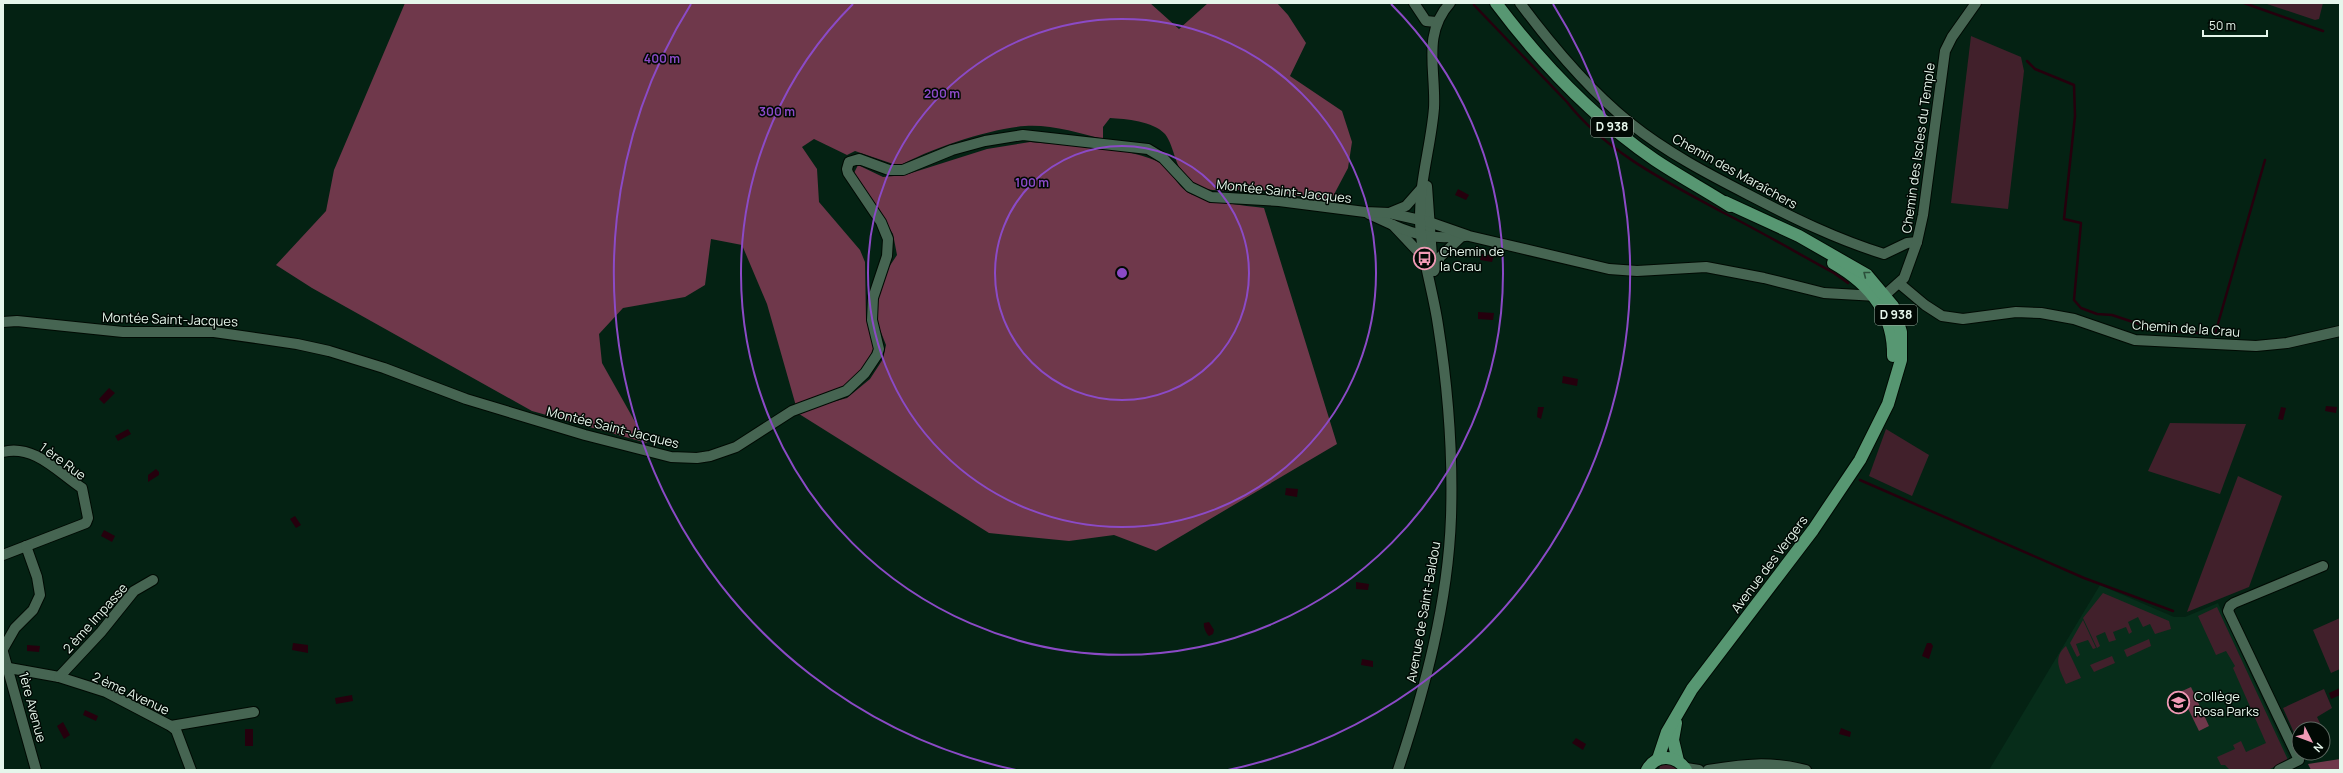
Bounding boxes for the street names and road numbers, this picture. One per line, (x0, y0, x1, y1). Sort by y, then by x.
street label: Chemin des Iscles du Temple (1897, 61, 1939, 234)
road number: D 938 (1591, 117, 1633, 137)
street label: Chemin des Maraîchers (1669, 129, 1801, 213)
street label: Montée Saint-Jacques (1215, 175, 1353, 207)
road number: D 938 (1875, 305, 1917, 325)
street label: Montée Saint-Jacques (102, 308, 238, 330)
street label: Chemin de la Crau (2131, 315, 2241, 341)
street label: Montée Saint-Jacques (545, 402, 681, 452)
street label: 1 ère Rue (36, 438, 90, 484)
street label: Avenue des Vergers (1726, 512, 1812, 616)
street label: Avenue de Saint-Baldou (1402, 540, 1444, 684)
street label: 2 ème Impasse (59, 579, 132, 657)
street label: 2 ème Avenue (90, 667, 173, 719)
street label: 1ère Avenue (15, 670, 51, 744)

